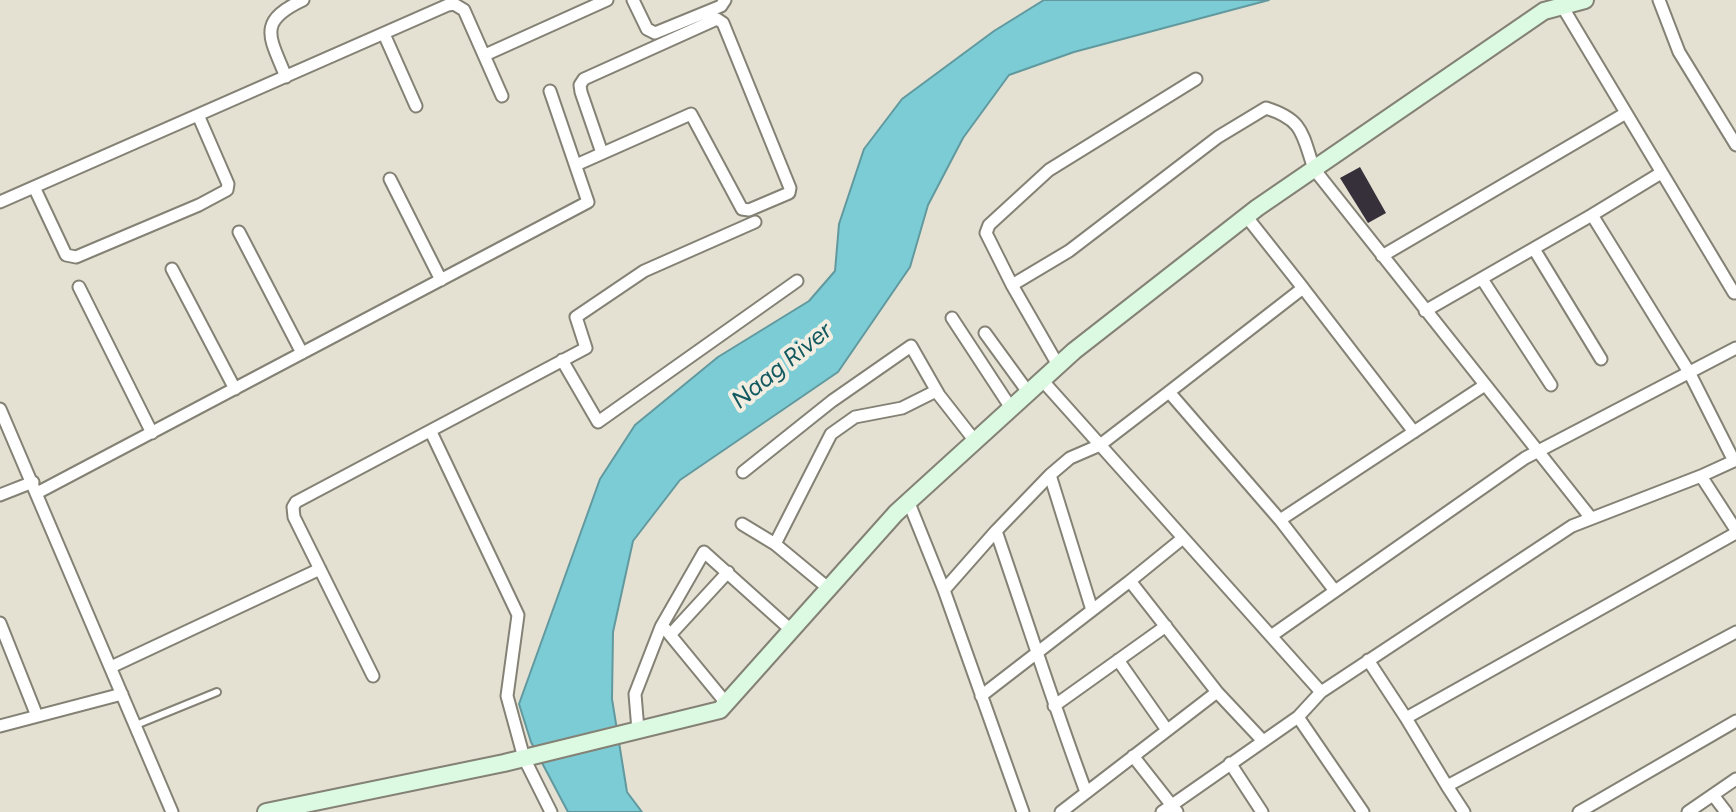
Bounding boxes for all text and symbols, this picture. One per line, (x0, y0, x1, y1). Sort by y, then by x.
water label: Naag River (726, 317, 838, 415)

